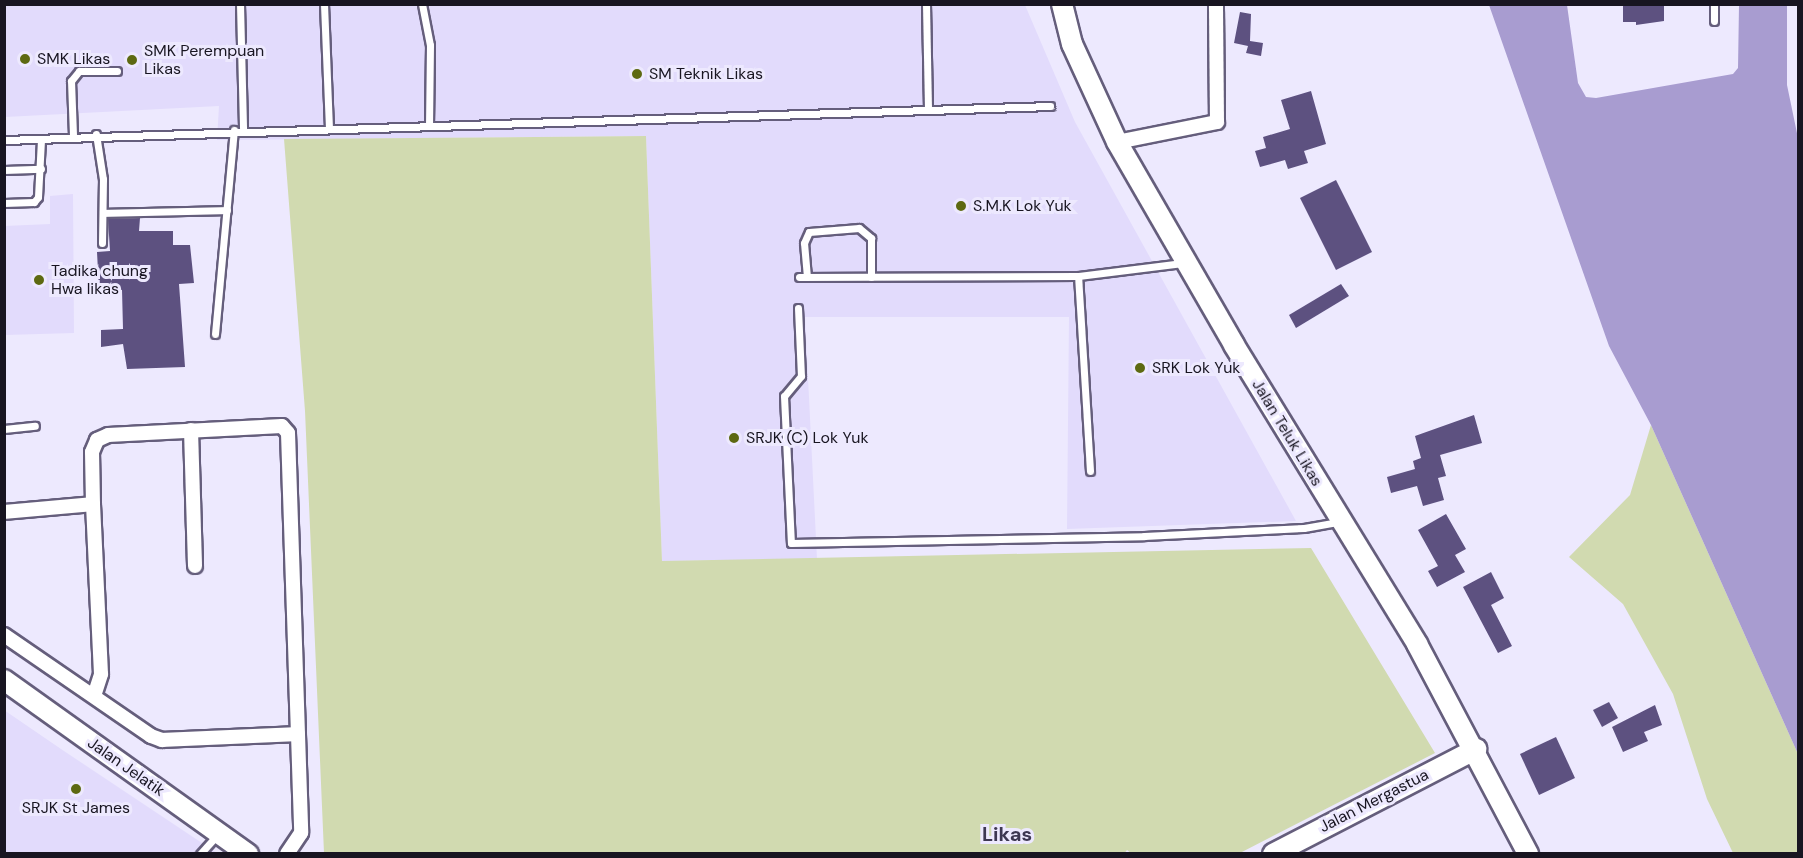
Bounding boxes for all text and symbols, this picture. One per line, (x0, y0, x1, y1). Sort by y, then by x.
place label: SMK Perempuan Likas (144, 41, 264, 79)
place label: SMK Likas (37, 49, 110, 69)
marker: SMK Likas (18, 52, 32, 66)
marker: SMK Perempuan Likas (125, 53, 139, 67)
place label: SM Teknik Likas (649, 64, 763, 84)
marker: SM Teknik Likas (630, 67, 644, 81)
place label: S.M.K Lok Yuk (973, 196, 1072, 216)
marker: S.M.K Lok Yuk (954, 199, 968, 213)
place label: Tadika chung Hwa likas (51, 261, 148, 299)
marker: Tadika chung Hwa likas (32, 273, 46, 287)
place label: SRK Lok Yuk (1152, 358, 1240, 378)
marker: SRK Lok Yuk (1133, 361, 1147, 375)
street label: Jalan Teluk Likas (1248, 376, 1326, 490)
place label: SRJK (C) Lok Yuk (746, 428, 868, 448)
marker: SRJK (C) Lok Yuk (727, 431, 741, 445)
street label: Jalan Jelatik (84, 733, 168, 801)
street label: Jalan Mergastua (1316, 765, 1432, 837)
marker: SRJK St James (69, 782, 83, 796)
place label: SRJK St James (22, 798, 130, 818)
district label: Likas (982, 822, 1032, 846)

